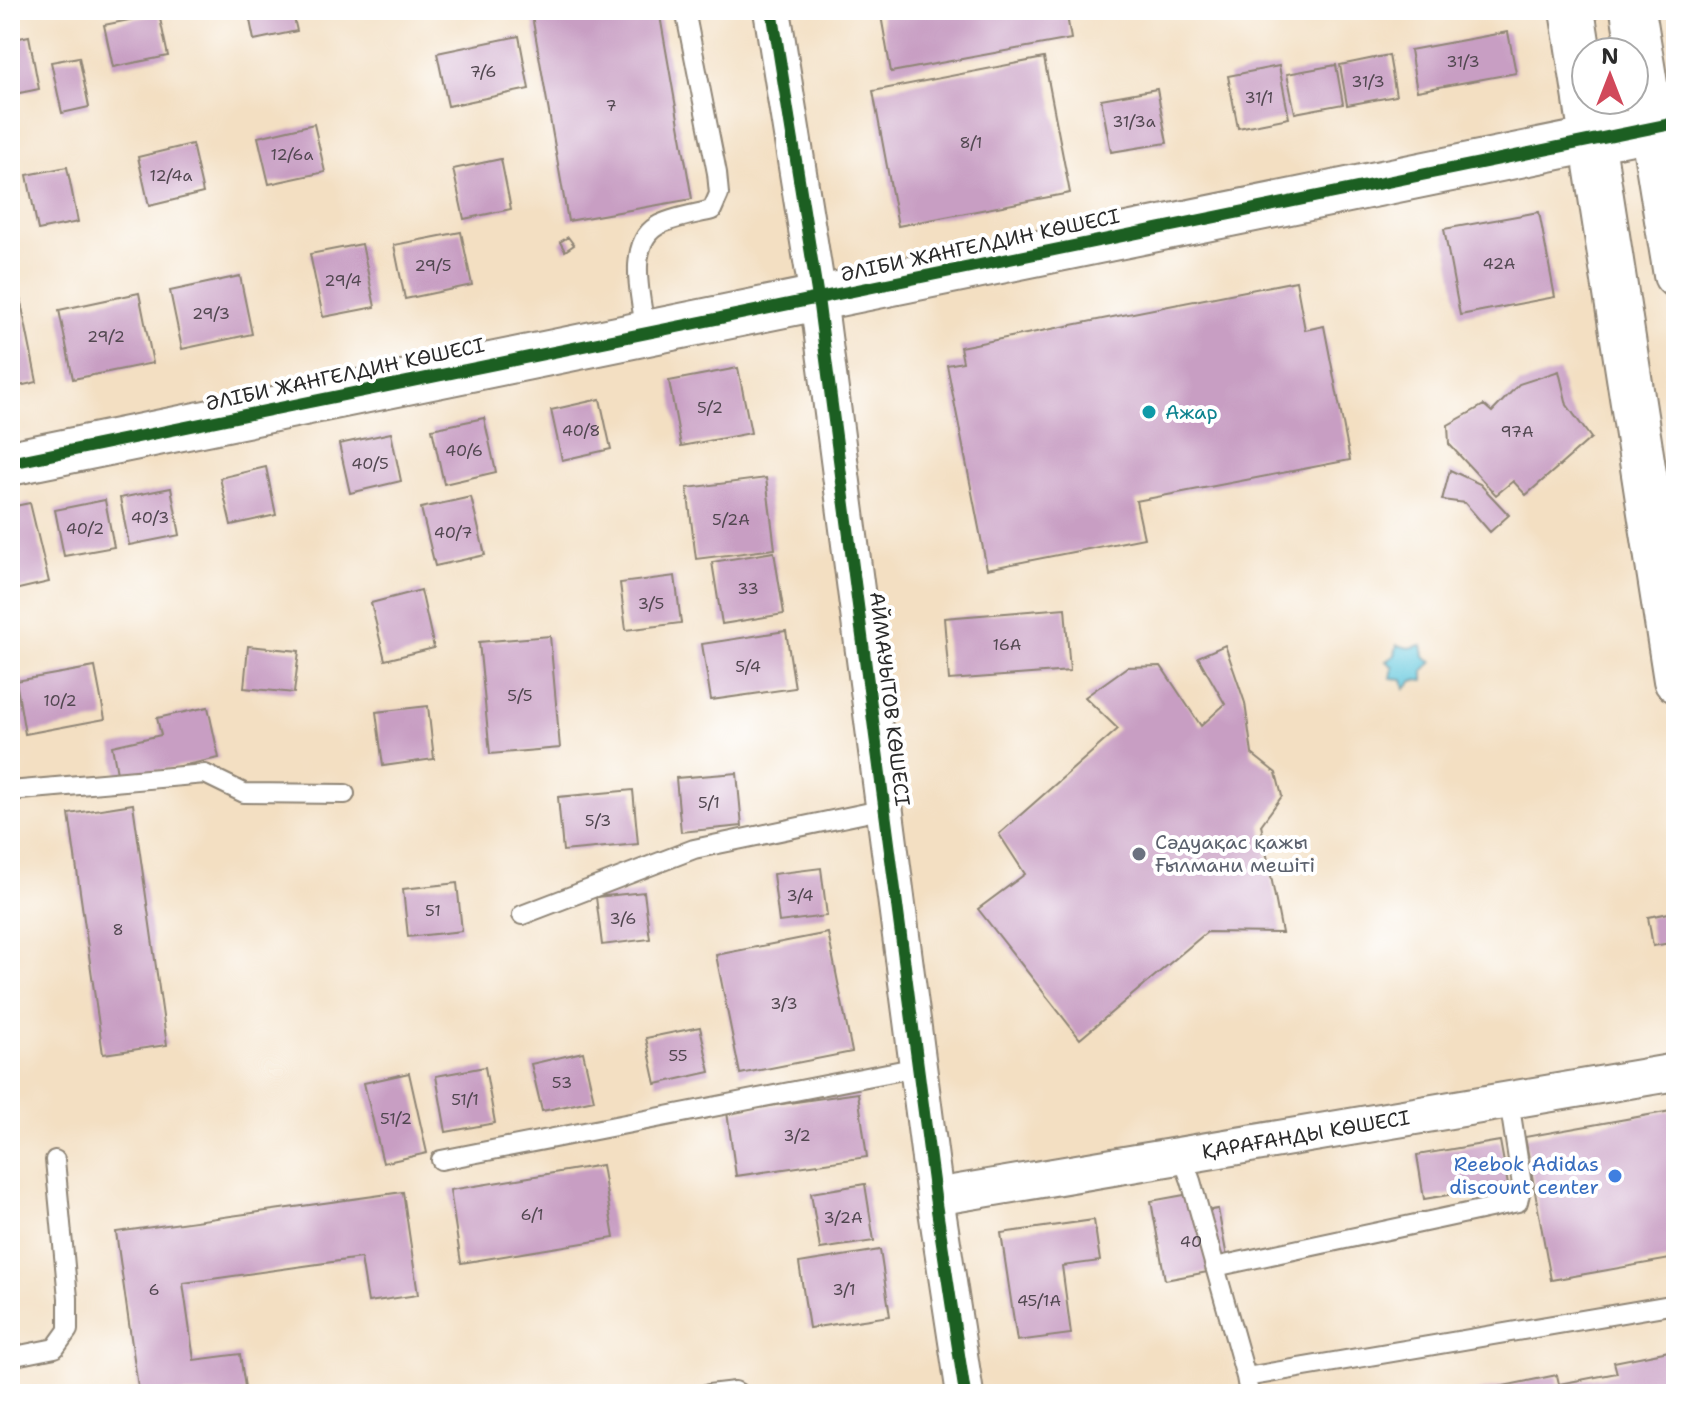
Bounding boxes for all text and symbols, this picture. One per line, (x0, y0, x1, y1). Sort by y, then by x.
north arrow (1570, 36, 1650, 116)
text: N (1601, 42, 1619, 71)
house number: 31/3 (1446, 51, 1480, 72)
house number: 7/6 (470, 61, 496, 82)
house number: 31/3 (1351, 71, 1385, 92)
house number: 31/1 (1245, 87, 1273, 108)
house number: 7 (605, 95, 617, 116)
house number: 31/3а (1112, 111, 1156, 132)
house number: 8/1 (959, 132, 983, 153)
house number: 12/6а (271, 144, 314, 165)
house number: 12/4а (150, 165, 192, 186)
street label: ӘЛІБИ ЖАНГЕЛДИН КӨШЕСІ (838, 203, 1122, 287)
house number: 42А (1483, 253, 1515, 274)
house number: 29/5 (414, 255, 452, 276)
house number: 29/4 (324, 270, 362, 291)
house number: 29/3 (192, 303, 230, 324)
house number: 29/2 (87, 326, 125, 347)
street label: ӘЛІБИ ЖАНГЕЛДИН КӨШЕСІ (203, 332, 487, 416)
house number: 5/2 (697, 397, 723, 418)
place label: Ажар (1165, 399, 1218, 425)
marker: Ажар (1140, 403, 1158, 421)
house number: 40/8 (562, 420, 600, 441)
house number: 97А (1500, 421, 1534, 442)
house number: 40/6 (445, 440, 483, 461)
house number: 40/5 (351, 453, 389, 474)
house number: 40/3 (131, 507, 169, 528)
house number: 5/2А (712, 509, 750, 530)
house number: 40/2 (66, 518, 104, 539)
house number: 40/7 (434, 522, 472, 543)
house number: 33 (737, 578, 759, 599)
street label: АЙМАУЫТОВ КӨШЕСІ (864, 590, 916, 808)
house number: 3/5 (638, 593, 664, 614)
house number: 16А (993, 634, 1021, 655)
house number: 5/4 (735, 656, 761, 677)
house number: 5/5 (507, 685, 533, 706)
house number: 10/2 (43, 690, 77, 711)
house number: 5/1 (698, 792, 720, 813)
house number: 5/3 (585, 810, 611, 831)
place label: Сәдуақас қажы Ғылмани мешіті (1155, 829, 1315, 878)
marker: Сәдуақас қажы Ғылмани мешіті (1130, 845, 1148, 863)
house number: 3/4 (786, 885, 814, 906)
house number: 51 (425, 900, 441, 921)
house number: 3/6 (609, 908, 637, 929)
house number: 8 (112, 919, 124, 940)
house number: 3/3 (770, 993, 798, 1014)
house number: 55 (668, 1045, 688, 1066)
house number: 53 (552, 1072, 572, 1093)
house number: 51/1 (451, 1089, 479, 1110)
street label: ҚАРАҒАНДЫ КӨШЕСІ (1200, 1104, 1412, 1165)
house number: 51/2 (380, 1108, 412, 1129)
house number: 3/2 (783, 1125, 811, 1146)
place label: Reebok Adidas discount center (1449, 1151, 1599, 1200)
marker: Reebok Adidas discount center (1606, 1167, 1624, 1185)
house number: 6/1 (520, 1204, 544, 1225)
house number: 3/2А (823, 1207, 863, 1228)
house number: 40 (1180, 1231, 1202, 1252)
house number: 6 (148, 1279, 160, 1300)
house number: 3/1 (832, 1279, 856, 1300)
house number: 45/1А (1017, 1290, 1061, 1311)

